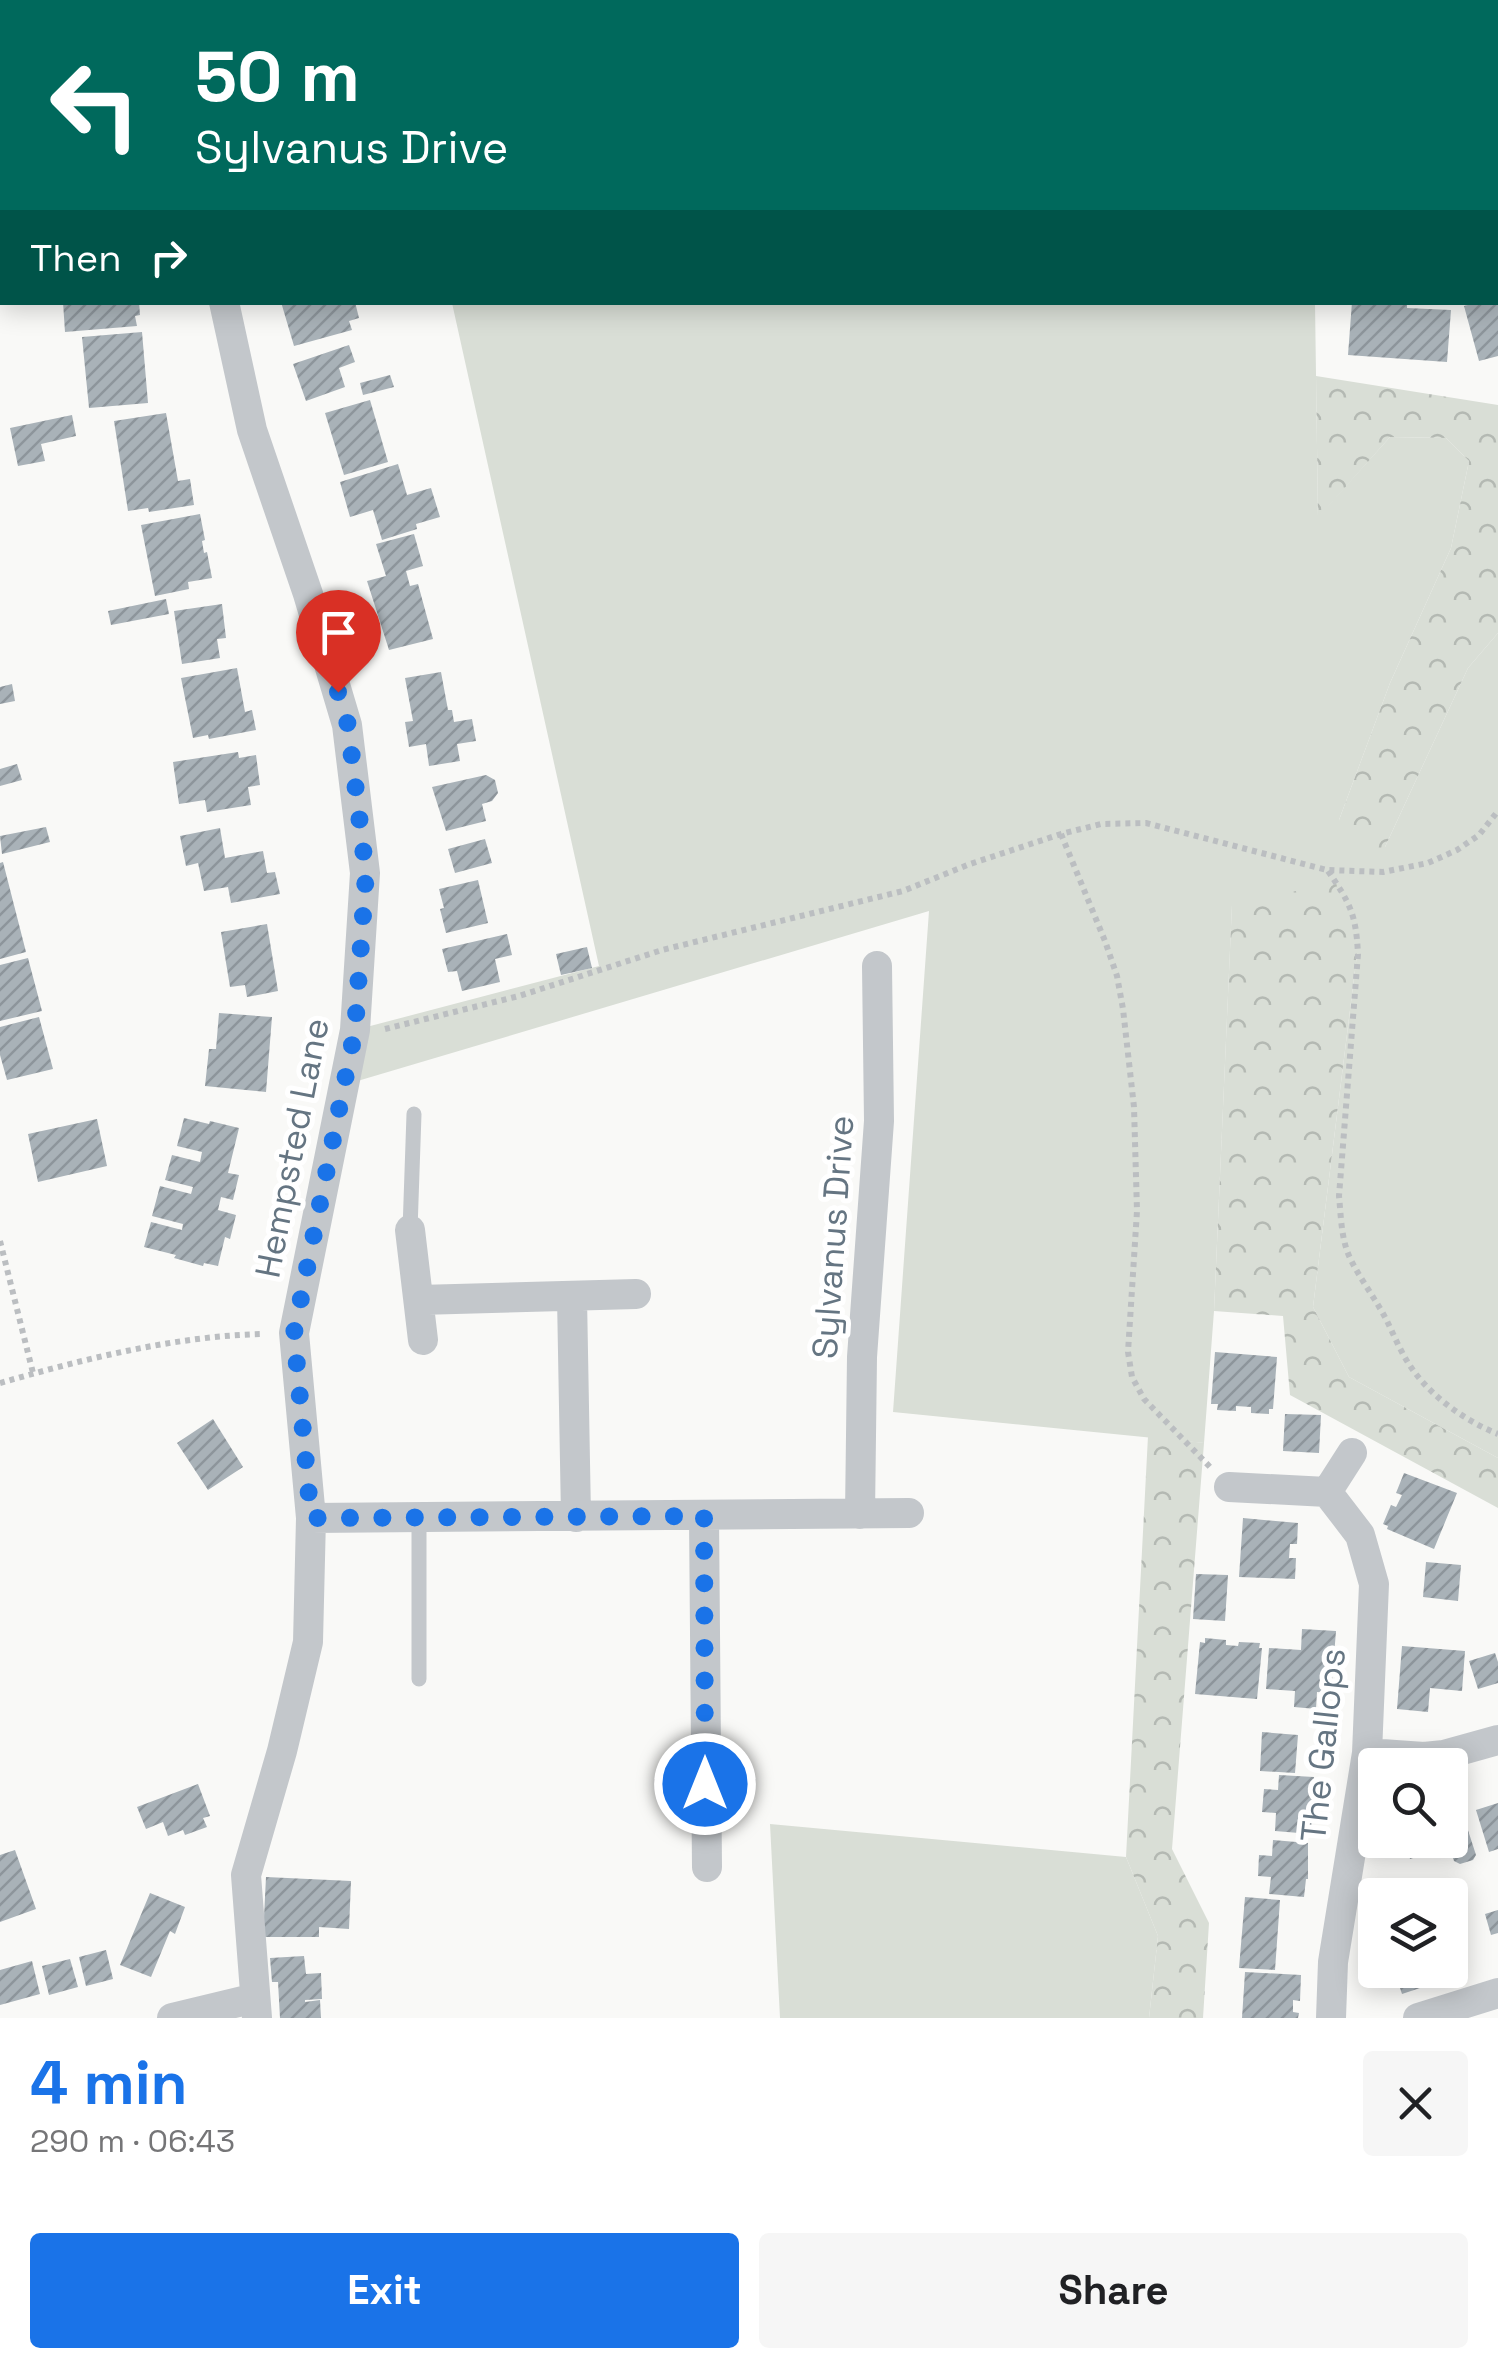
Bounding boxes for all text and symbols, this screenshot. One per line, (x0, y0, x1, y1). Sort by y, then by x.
text: 50 m (195, 32, 360, 121)
icon: left (30, 40, 160, 170)
text: Sylvanus Drive (195, 119, 508, 176)
icon: right (141, 230, 196, 285)
text: Then (30, 234, 121, 282)
pin (296, 590, 381, 693)
icon: arrive (311, 605, 366, 660)
street label: Hempsted Lane (245, 1014, 339, 1282)
street label: Sylvanus Drive (803, 1114, 863, 1360)
street label: The Gallops (1291, 1646, 1355, 1844)
position arrow (653, 1732, 757, 1836)
map controls (1358, 1748, 1468, 1988)
button: search (1358, 1748, 1468, 1858)
button: layers (1358, 1878, 1468, 1988)
text: 4 min (30, 2045, 188, 2122)
button: close (1363, 2051, 1468, 2156)
text: 290 m · 06:43 (30, 2121, 235, 2161)
button: Exit (30, 2233, 739, 2348)
button: Share (759, 2233, 1468, 2348)

